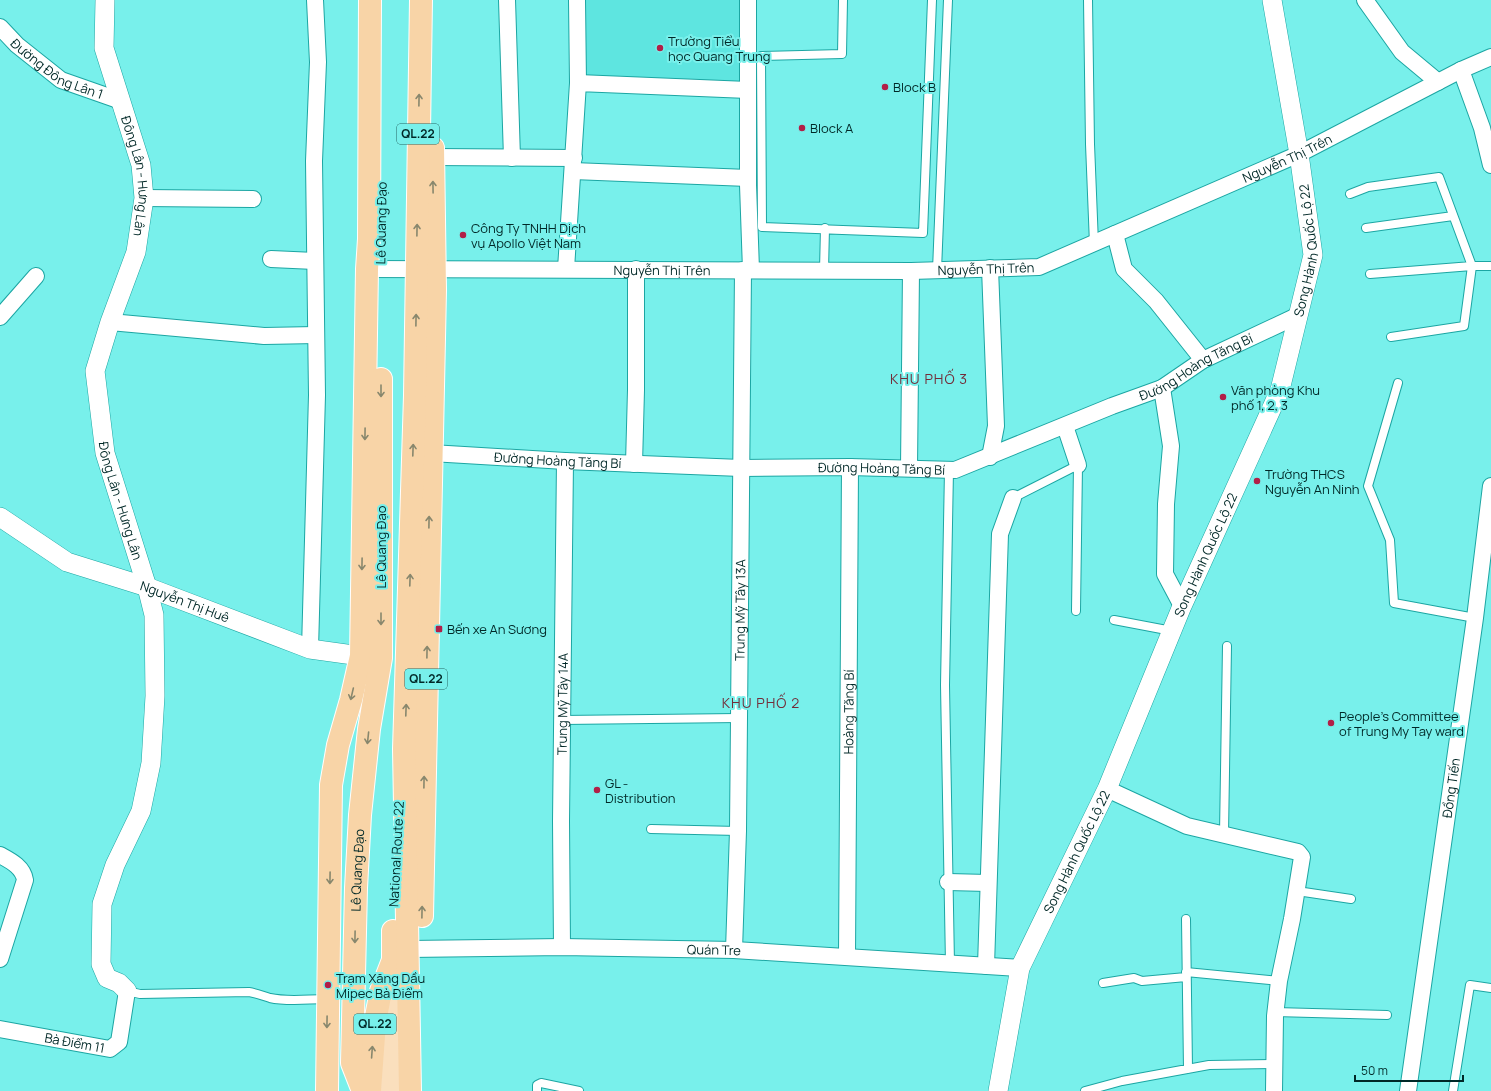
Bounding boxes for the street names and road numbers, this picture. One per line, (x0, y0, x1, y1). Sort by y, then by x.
street label: Đường Đông Lân 1 (6, 35, 106, 103)
street label: Đông Lân - Hưng Lân (117, 113, 153, 238)
road number: QL.22 (397, 124, 439, 144)
street label: Nguyễn Thị Trên (1240, 130, 1335, 187)
street label: Lê Quang Đạo (371, 181, 391, 265)
street label: Song Hành Quốc Lộ 22 (1289, 183, 1322, 318)
street label: Nguyễn Thị Trên (937, 258, 1035, 279)
street label: Nguyễn Thị Trên (614, 261, 710, 279)
street label: Đường Hoàng Tăng Bí (1137, 329, 1256, 405)
street label: Đông Lân - Hưng Lân (95, 441, 147, 562)
street label: Đường Hoàng Tăng Bí (494, 448, 622, 472)
street label: Đường Hoàng Tăng Bí (818, 458, 946, 479)
street label: Song Hành Quốc Lộ 22 (1170, 490, 1241, 620)
street label: Lê Quang Đạo (372, 505, 390, 588)
street label: Trung Mỹ Tây 13A (731, 559, 749, 661)
street label: Nguyễn Thị Huê (138, 576, 232, 627)
street label: Trung Mỹ Tây 14A (553, 653, 572, 755)
road number: QL.22 (405, 669, 447, 689)
street label: Hoàng Tăng Bí (839, 669, 858, 755)
street label: Đồng Tiến (1438, 757, 1464, 819)
street label: Song Hành Quốc Lộ 22 (1039, 788, 1114, 916)
street label: National Route 22 (384, 800, 408, 908)
street label: Lê Quang Đạo (346, 828, 368, 912)
street label: Quán Tre (687, 940, 742, 959)
road number: QL.22 (354, 1014, 396, 1034)
street label: Bà Điểm 11 (43, 1028, 106, 1057)

